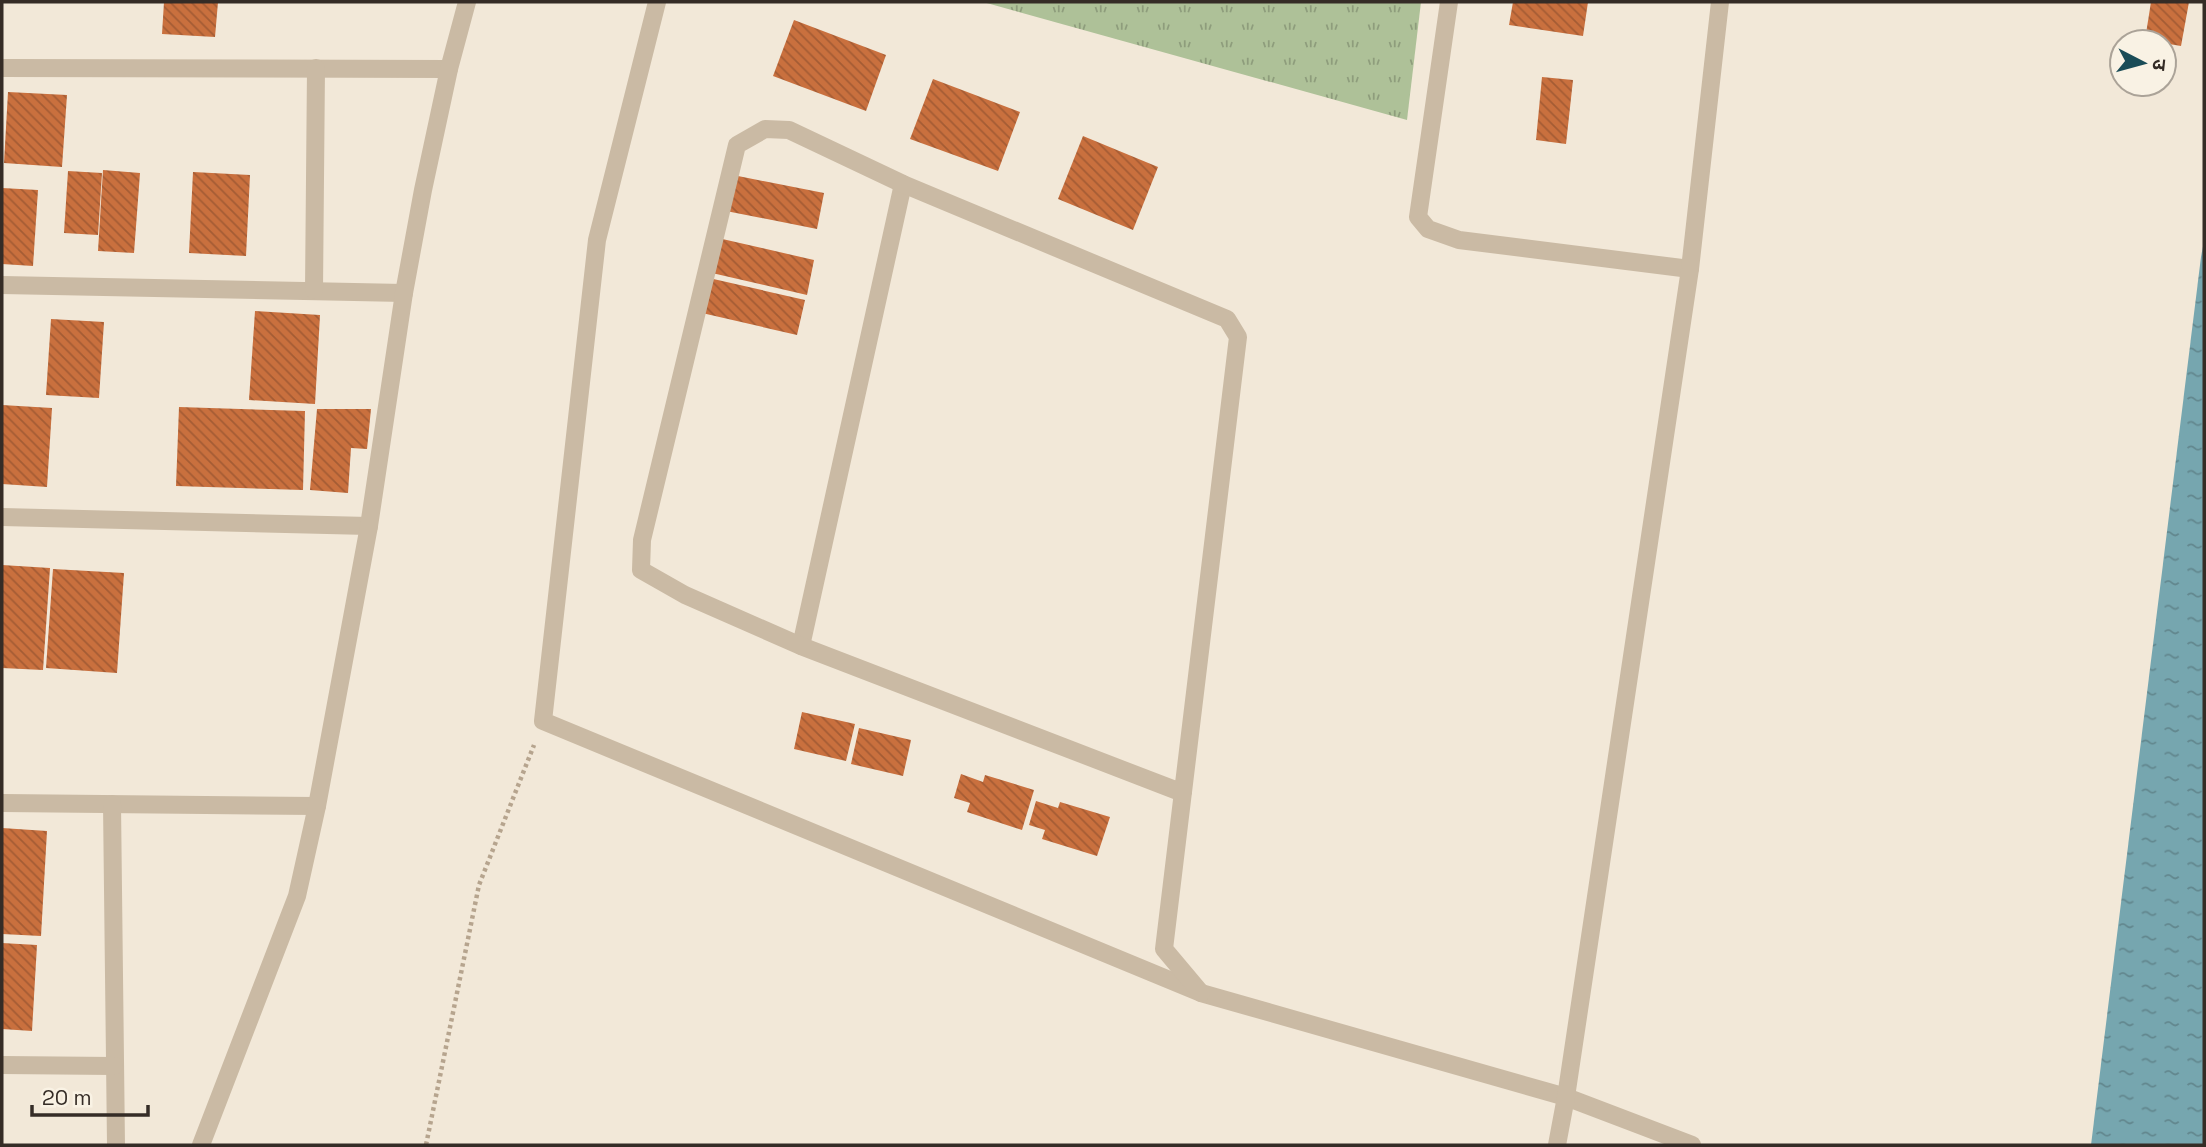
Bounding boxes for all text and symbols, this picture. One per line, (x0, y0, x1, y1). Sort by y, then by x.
north arrow (2108, 28, 2178, 98)
text: उ (2146, 58, 2172, 72)
scale bar (32, 1074, 147, 1118)
text: 20 m (42, 1084, 92, 1111)

